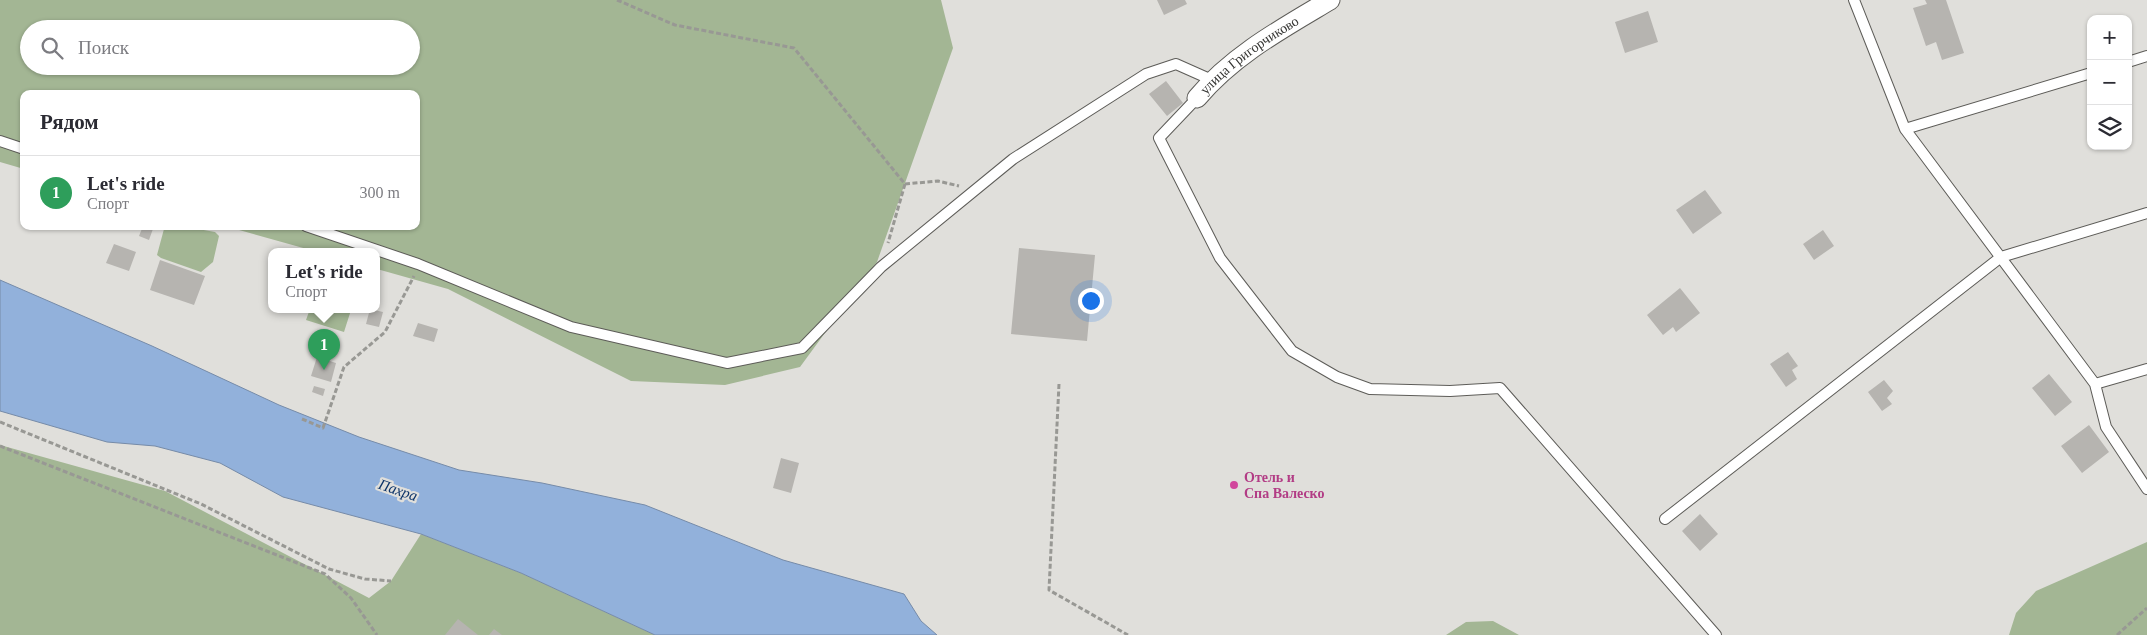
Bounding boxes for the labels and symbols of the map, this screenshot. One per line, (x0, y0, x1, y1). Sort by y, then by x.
street label: улица Григорчиково (1197, 13, 1301, 97)
your location (1078, 288, 1104, 314)
pin: 1 (308, 329, 340, 370)
place label: Отель и Спа Валеско (1244, 470, 1324, 501)
water label: Пахра (376, 476, 420, 504)
marker: Отель и Спа Валеско (1228, 479, 1240, 491)

